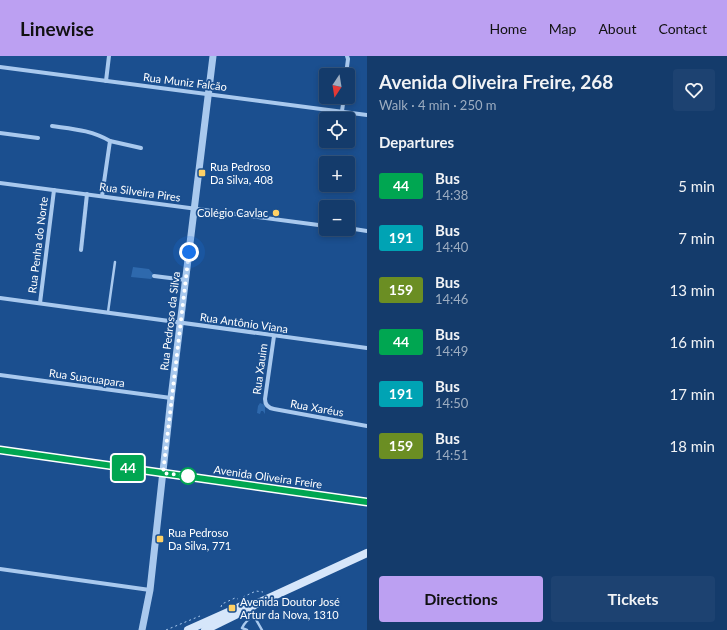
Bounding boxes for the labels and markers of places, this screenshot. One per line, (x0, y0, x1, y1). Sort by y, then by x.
place label: Rua Pedroso Da Silva, 408 (210, 160, 273, 186)
marker: Rua Pedroso Da Silva, 408 (197, 168, 207, 178)
place label: Colégio Cavlac (197, 206, 268, 219)
marker: Colégio Cavlac (271, 208, 281, 218)
unlabelled marker (179, 467, 197, 485)
place label: Rua Pedroso Da Silva, 771 (168, 526, 231, 552)
marker: Rua Pedroso Da Silva, 771 (155, 534, 165, 544)
place label: Avenida Doutor José Artur da Nova, 1310 (240, 595, 340, 621)
marker: Avenida Doutor José Artur da Nova, 1310 (227, 603, 237, 613)

